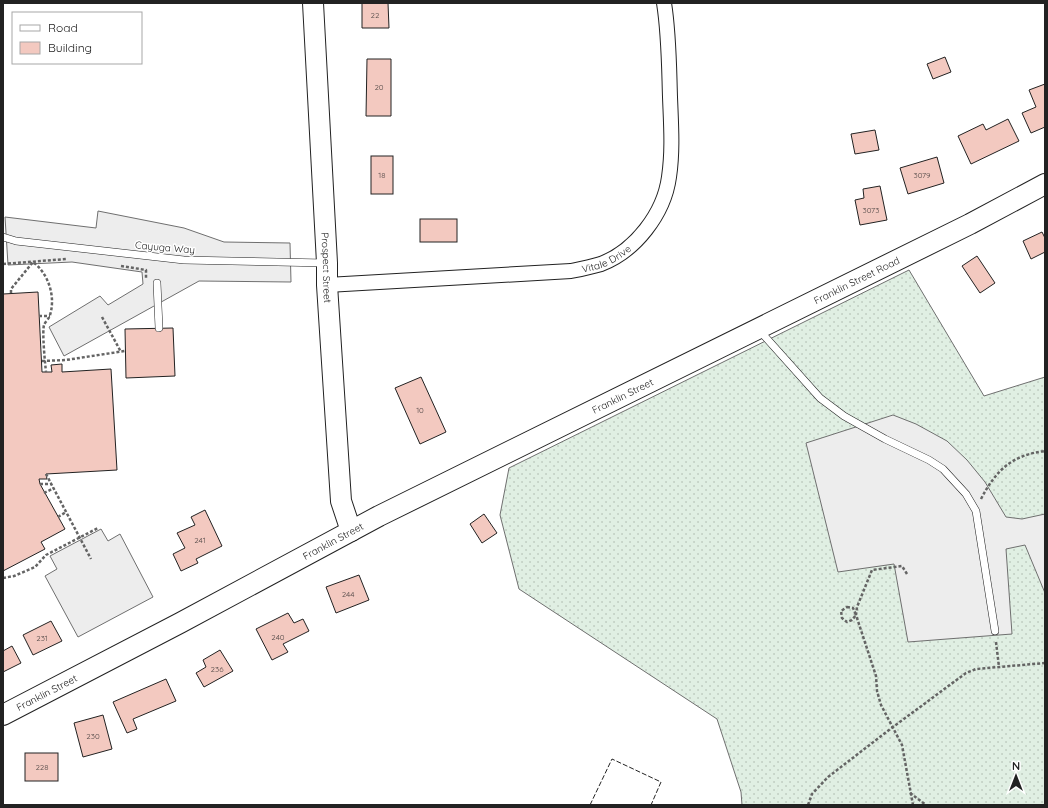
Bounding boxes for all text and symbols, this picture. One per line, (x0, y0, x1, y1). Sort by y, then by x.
house number: 22 (371, 10, 380, 20)
legend (12, 12, 142, 64)
text: Road (48, 20, 78, 35)
text: Building (48, 40, 92, 55)
house number: 20 (374, 82, 384, 92)
house number: 18 (378, 170, 386, 180)
house number: 3079 (913, 170, 931, 180)
house number: 3073 (863, 205, 879, 215)
street label: Prospect Street (318, 232, 334, 304)
street label: Cayuga Way (134, 238, 195, 257)
street label: Vitale Drive (581, 242, 634, 276)
street label: Franklin Street Road (812, 254, 902, 307)
street label: Franklin Street (590, 375, 656, 417)
house number: 10 (416, 405, 424, 415)
street label: Franklin Street (301, 519, 366, 563)
house number: 241 (194, 535, 206, 545)
house number: 244 (342, 589, 354, 599)
house number: 240 (271, 632, 285, 642)
house number: 231 (36, 633, 48, 643)
house number: 236 (211, 664, 224, 674)
street label: Franklin Street (14, 671, 80, 714)
house number: 230 (86, 731, 100, 741)
north arrow (996, 756, 1036, 796)
text: N (1012, 759, 1020, 773)
house number: 228 (35, 762, 49, 772)

